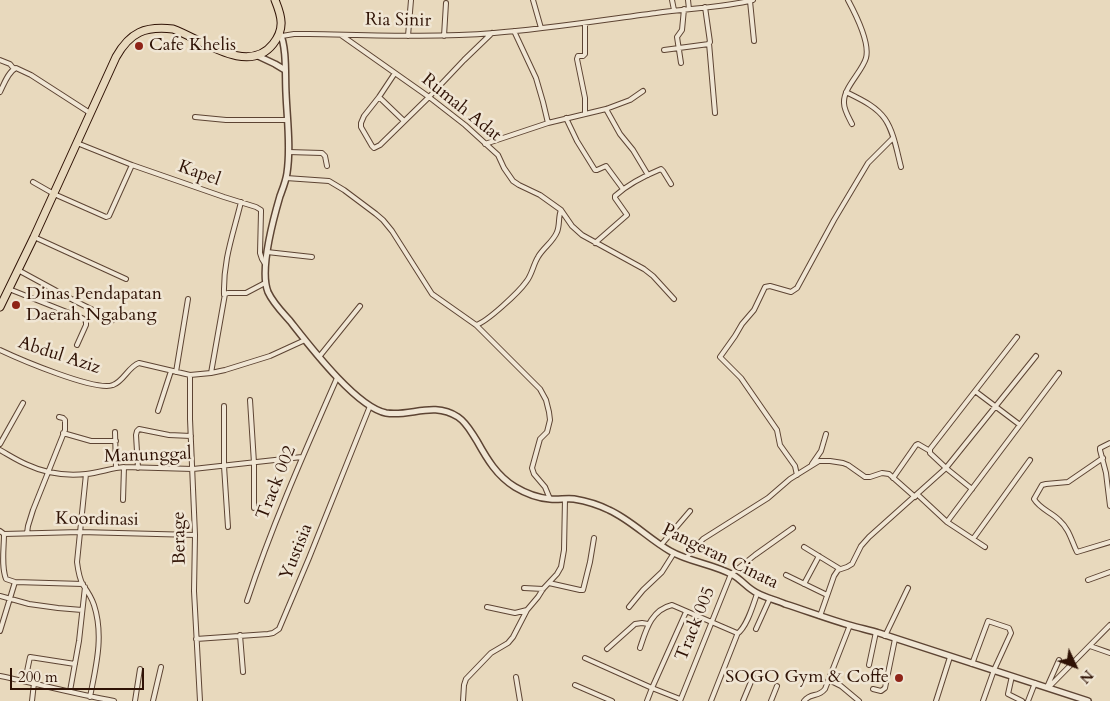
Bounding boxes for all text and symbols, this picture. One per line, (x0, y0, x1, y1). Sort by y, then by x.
street label: Ria Sinir (365, 10, 431, 32)
place label: Cafe Khelis (149, 35, 236, 57)
marker: Cafe Khelis (133, 40, 145, 52)
street label: Rumah Adat (417, 69, 505, 147)
street label: Kapel (175, 156, 223, 192)
place label: Dinas Pendapatan Daerah Ngabang (26, 284, 162, 326)
marker: Dinas Pendapatan Daerah Ngabang (10, 299, 22, 311)
street label: Abdul Aziz (15, 333, 103, 379)
street label: Track 002 (252, 443, 302, 523)
street label: Manunggal (104, 444, 192, 468)
street label: Koordinasi (55, 508, 139, 532)
street label: Berage (169, 511, 191, 565)
street label: Pangeran Cinata (658, 520, 782, 594)
street label: Yustisia (276, 521, 318, 583)
street label: Track 005 (671, 584, 721, 664)
north arrow (1050, 641, 1100, 691)
scale bar (12, 658, 146, 690)
text: N (1075, 666, 1097, 687)
text: 200 m (18, 667, 58, 687)
place label: SOGO Gym & Coffe (725, 667, 889, 689)
marker: SOGO Gym & Coffe (893, 672, 905, 684)

